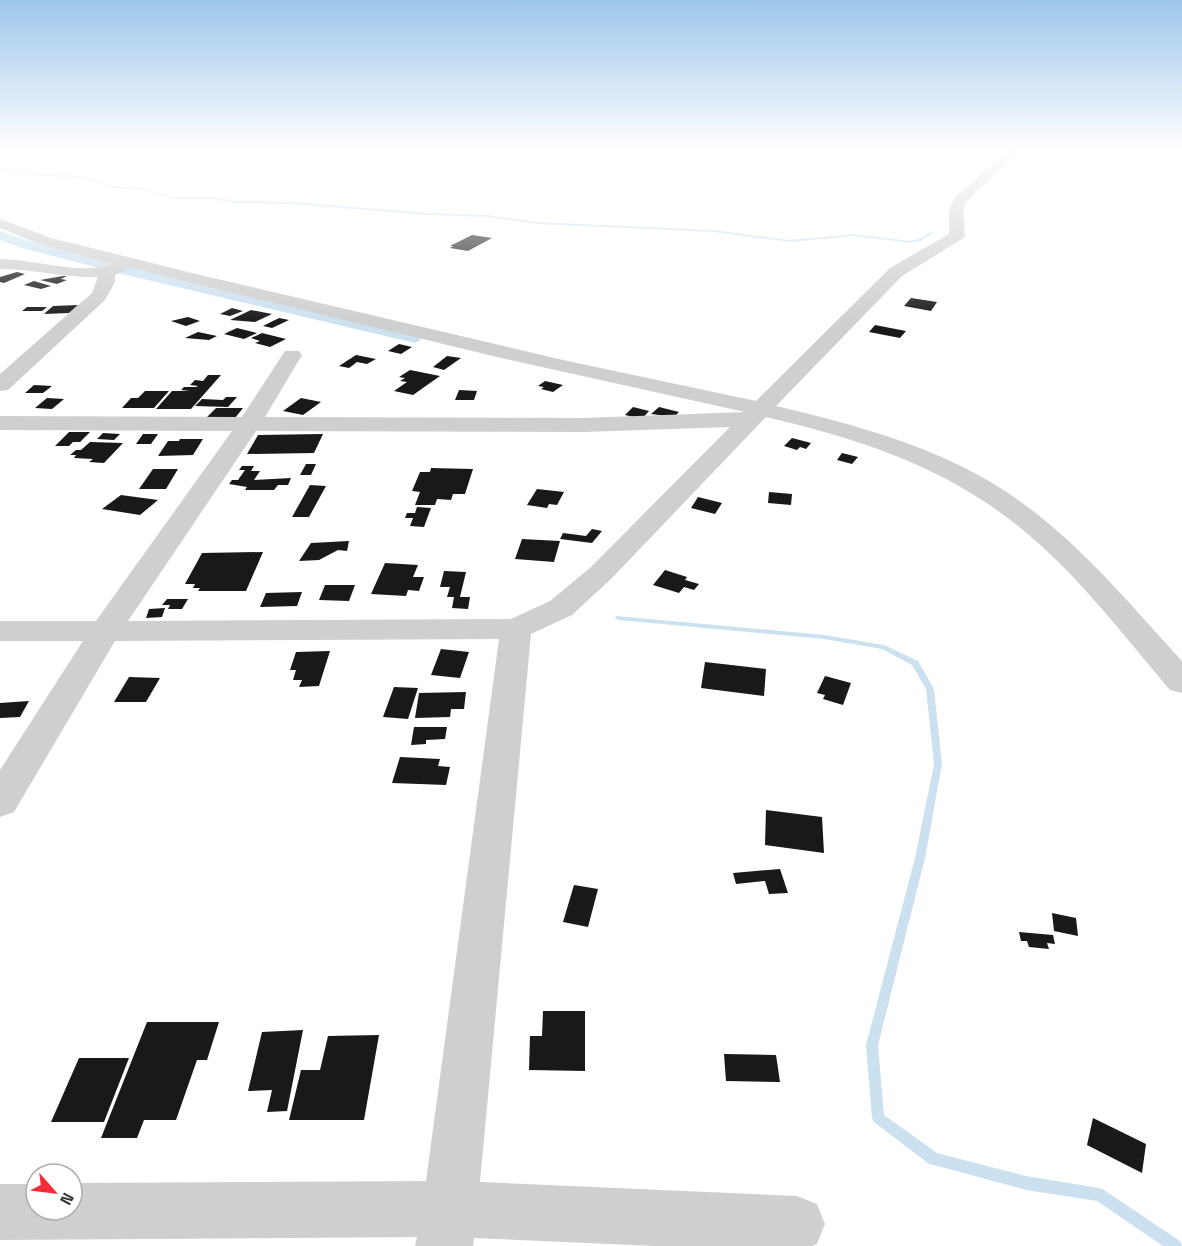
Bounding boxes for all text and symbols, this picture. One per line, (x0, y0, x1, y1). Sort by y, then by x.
north arrow (24, 1162, 84, 1222)
text: N (55, 1189, 79, 1208)

